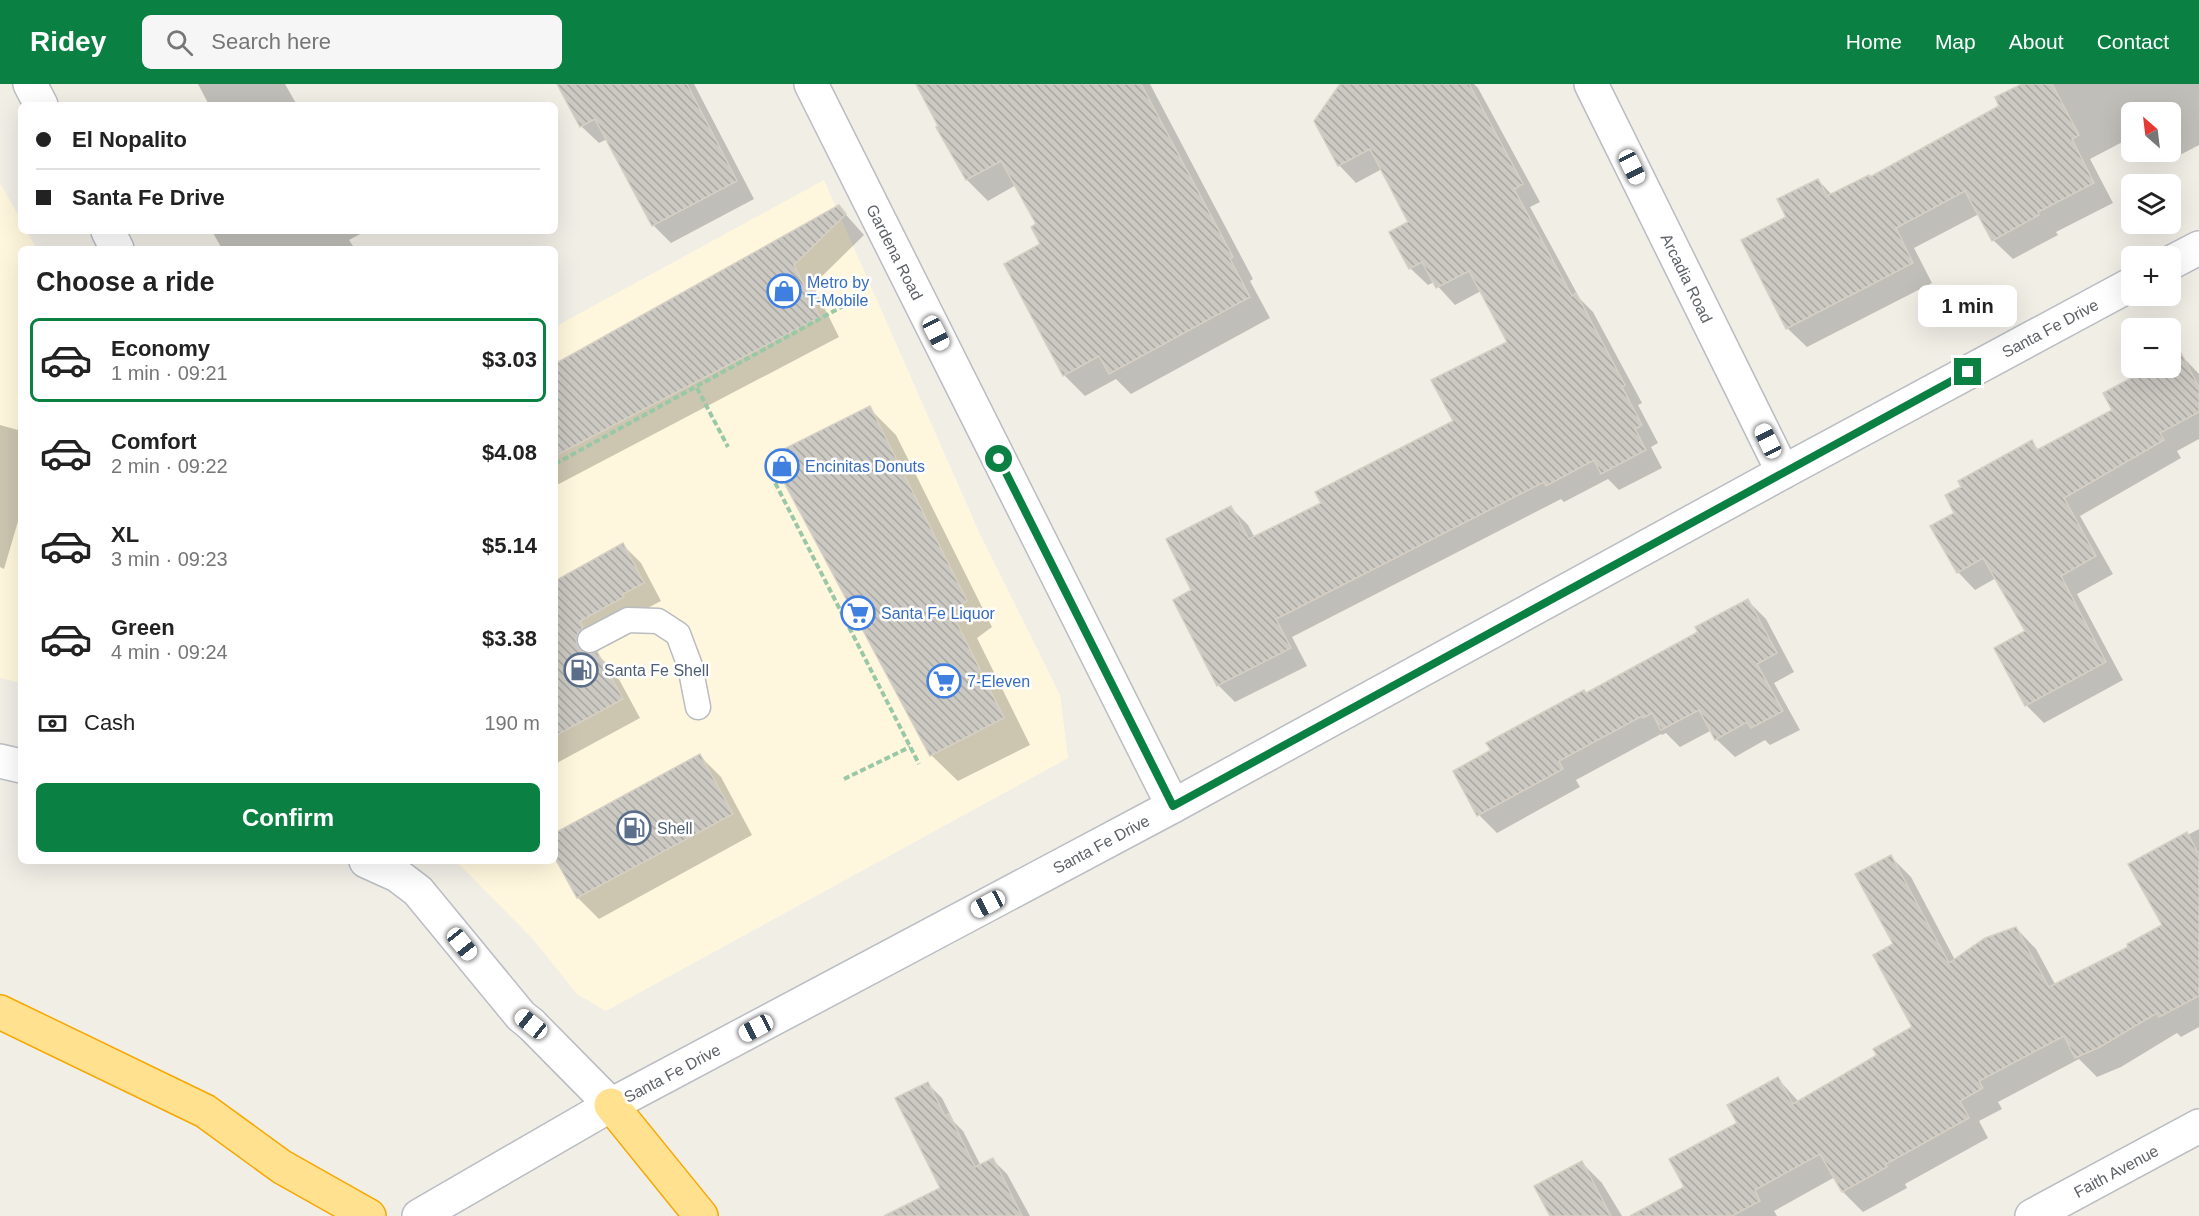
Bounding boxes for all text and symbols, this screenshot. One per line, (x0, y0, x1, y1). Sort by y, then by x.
search box (142, 15, 562, 69)
text: Ridey (30, 26, 106, 57)
icon: search (163, 26, 196, 59)
text: Search here (211, 29, 331, 54)
text: Home (1846, 30, 1902, 53)
text: Map (1935, 30, 1976, 53)
text: About (2009, 30, 2064, 53)
text: Contact (2097, 30, 2169, 53)
north arrow (2121, 102, 2181, 162)
map controls (2121, 102, 2181, 378)
text: El Nopalito (72, 127, 187, 152)
car (1616, 147, 1648, 187)
button: layers (2121, 174, 2181, 234)
text: Santa Fe Drive (72, 185, 225, 210)
street label: Gardena Road (863, 202, 926, 303)
street label: Arcadia Road (1658, 231, 1715, 326)
button: + (2121, 246, 2181, 306)
text: Choose a ride (36, 267, 215, 297)
shop icon: Metro by T-Mobile (766, 273, 802, 309)
place label: Metro by T-Mobile (807, 274, 869, 309)
callout: 1 min (1918, 285, 2018, 327)
text: 1 min (1941, 295, 1994, 317)
street label: Santa Fe Drive (1999, 296, 2101, 361)
car (920, 313, 952, 353)
button: − (2121, 318, 2181, 378)
icon: car (39, 333, 93, 387)
text: Economy (111, 336, 210, 361)
text: $3.03 (482, 347, 537, 372)
route end (1954, 358, 1981, 385)
text: 1 min · 09:21 (111, 362, 228, 384)
car (1752, 421, 1784, 461)
icon: car (39, 426, 93, 480)
text: Comfort (111, 429, 197, 454)
text: $4.08 (482, 440, 537, 465)
route start (985, 445, 1012, 472)
shop icon: Encinitas Donuts (764, 448, 800, 484)
text: 2 min · 09:22 (111, 455, 228, 477)
place label: Encinitas Donuts (805, 458, 925, 475)
icon: car (39, 519, 93, 573)
text: XL (111, 522, 139, 547)
text: $5.14 (482, 533, 537, 558)
text: 3 min · 09:23 (111, 548, 228, 570)
supermarket icon: Santa Fe Liquor (840, 595, 876, 631)
place label: Santa Fe Liquor (881, 605, 996, 622)
icon: car (39, 612, 93, 666)
text: Green (111, 615, 175, 640)
text: $3.38 (482, 626, 537, 651)
text: 4 min · 09:24 (111, 641, 228, 663)
fuel station icon: Santa Fe Shell (563, 652, 599, 688)
place label: Santa Fe Shell (604, 662, 709, 679)
supermarket icon: 7-Eleven (926, 663, 962, 699)
place label: 7-Eleven (967, 673, 1030, 690)
icon: cash (36, 707, 69, 740)
text: Cash (84, 710, 135, 735)
text: 190 m (484, 712, 540, 734)
button: Confirm (36, 783, 540, 852)
fuel station icon: Shell (616, 810, 652, 846)
street label: Santa Fe Drive (1050, 812, 1152, 877)
place label: Shell (657, 820, 693, 837)
car (968, 888, 1008, 920)
car (444, 924, 480, 964)
car (511, 1006, 551, 1042)
car (736, 1012, 776, 1044)
street label: Santa Fe Drive (621, 1041, 723, 1106)
street label: Faith Avenue (2071, 1142, 2161, 1201)

